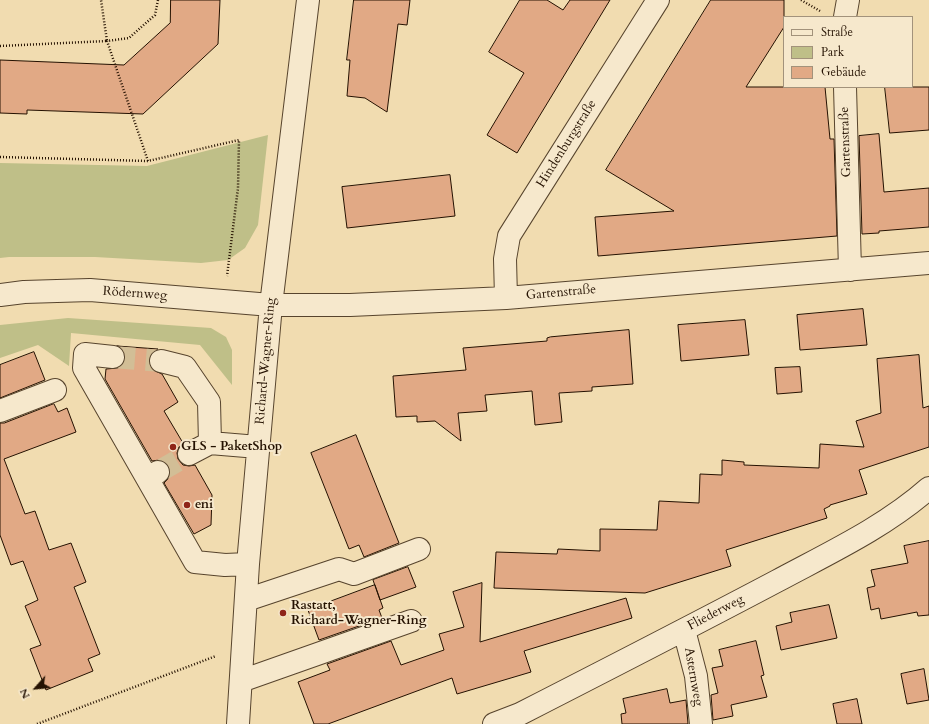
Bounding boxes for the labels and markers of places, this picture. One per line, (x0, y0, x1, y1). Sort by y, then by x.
place label: GLS - PaketShop (181, 439, 282, 455)
marker: GLS - PaketShop (168, 442, 178, 452)
place label: eni (195, 497, 213, 513)
marker: eni (182, 500, 192, 510)
place label: Rastatt, Richard-Wagner-Ring (291, 598, 427, 629)
marker: Rastatt, Richard-Wagner-Ring (278, 608, 288, 618)

